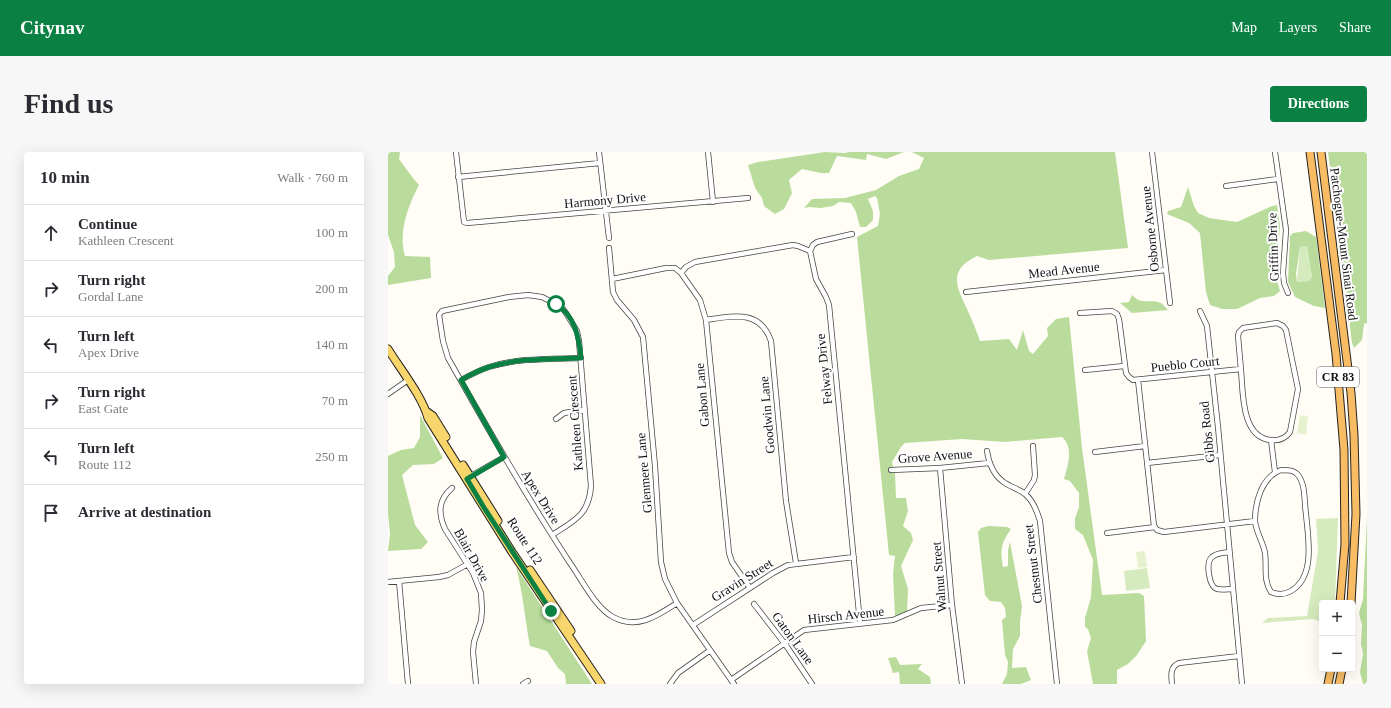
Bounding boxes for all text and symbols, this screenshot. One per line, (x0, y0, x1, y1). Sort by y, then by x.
text: Citynav (20, 17, 84, 38)
text: Map (1231, 20, 1257, 35)
text: Layers (1279, 20, 1317, 35)
text: Share (1339, 20, 1371, 35)
button: Directions (1270, 86, 1367, 122)
text: Find us (24, 88, 114, 119)
street label: Patchogue-Mount Sinai Road (1327, 167, 1361, 322)
text: 10 min (40, 168, 90, 187)
text: Walk · 760 m (277, 170, 348, 185)
street label: Osborne Avenue (1138, 185, 1162, 273)
street label: Harmony Drive (564, 189, 647, 211)
street label: Griffin Drive (1264, 212, 1282, 282)
text: Continue (78, 216, 137, 232)
icon: ahead (40, 222, 62, 244)
text: 100 m (315, 225, 348, 240)
text: Kathleen Crescent (78, 233, 174, 248)
street label: Mead Avenue (1028, 259, 1101, 281)
text: Turn right (78, 272, 145, 288)
icon: right (40, 278, 62, 300)
text: 200 m (315, 281, 348, 296)
text: Gordal Lane (78, 289, 143, 304)
route start (547, 295, 565, 313)
text: Turn left (78, 328, 135, 344)
street label: Felway Drive (813, 333, 835, 405)
icon: left (40, 334, 62, 356)
text: 140 m (315, 337, 348, 352)
text: Apex Drive (78, 345, 139, 360)
street label: Pueblo Court (1150, 353, 1220, 375)
street label: Gabon Lane (692, 362, 712, 427)
road number: CR 83 (1317, 367, 1359, 387)
street label: Kathleen Crescent (564, 374, 586, 471)
street label: Goodwin Lane (756, 375, 778, 454)
text: Turn right (78, 384, 145, 400)
icon: right (40, 390, 62, 412)
text: 70 m (322, 393, 348, 408)
street label: Gibbs Road (1196, 400, 1218, 463)
text: East Gate (78, 401, 128, 416)
street label: Glenmere Lane (633, 432, 655, 514)
text: Turn left (78, 440, 135, 456)
icon: left (40, 446, 62, 468)
street label: Grove Avenue (897, 446, 973, 466)
text: 250 m (315, 449, 348, 464)
text: Route 112 (78, 457, 131, 472)
street label: Apex Drive (518, 467, 564, 527)
icon: arrive (40, 502, 62, 524)
text: Arrive at destination (78, 504, 211, 520)
street label: Route 112 (504, 515, 546, 567)
street label: Chestnut Street (1021, 523, 1045, 605)
street label: Blair Drive (451, 526, 493, 585)
street label: Walnut Street (928, 541, 950, 613)
street label: Gravin Street (708, 555, 776, 605)
map controls (1319, 600, 1355, 672)
button: + (1319, 600, 1355, 636)
route end (542, 602, 560, 620)
street label: Hirsch Avenue (807, 604, 885, 626)
street label: Gaton Lane (769, 609, 817, 667)
button: − (1319, 636, 1355, 672)

